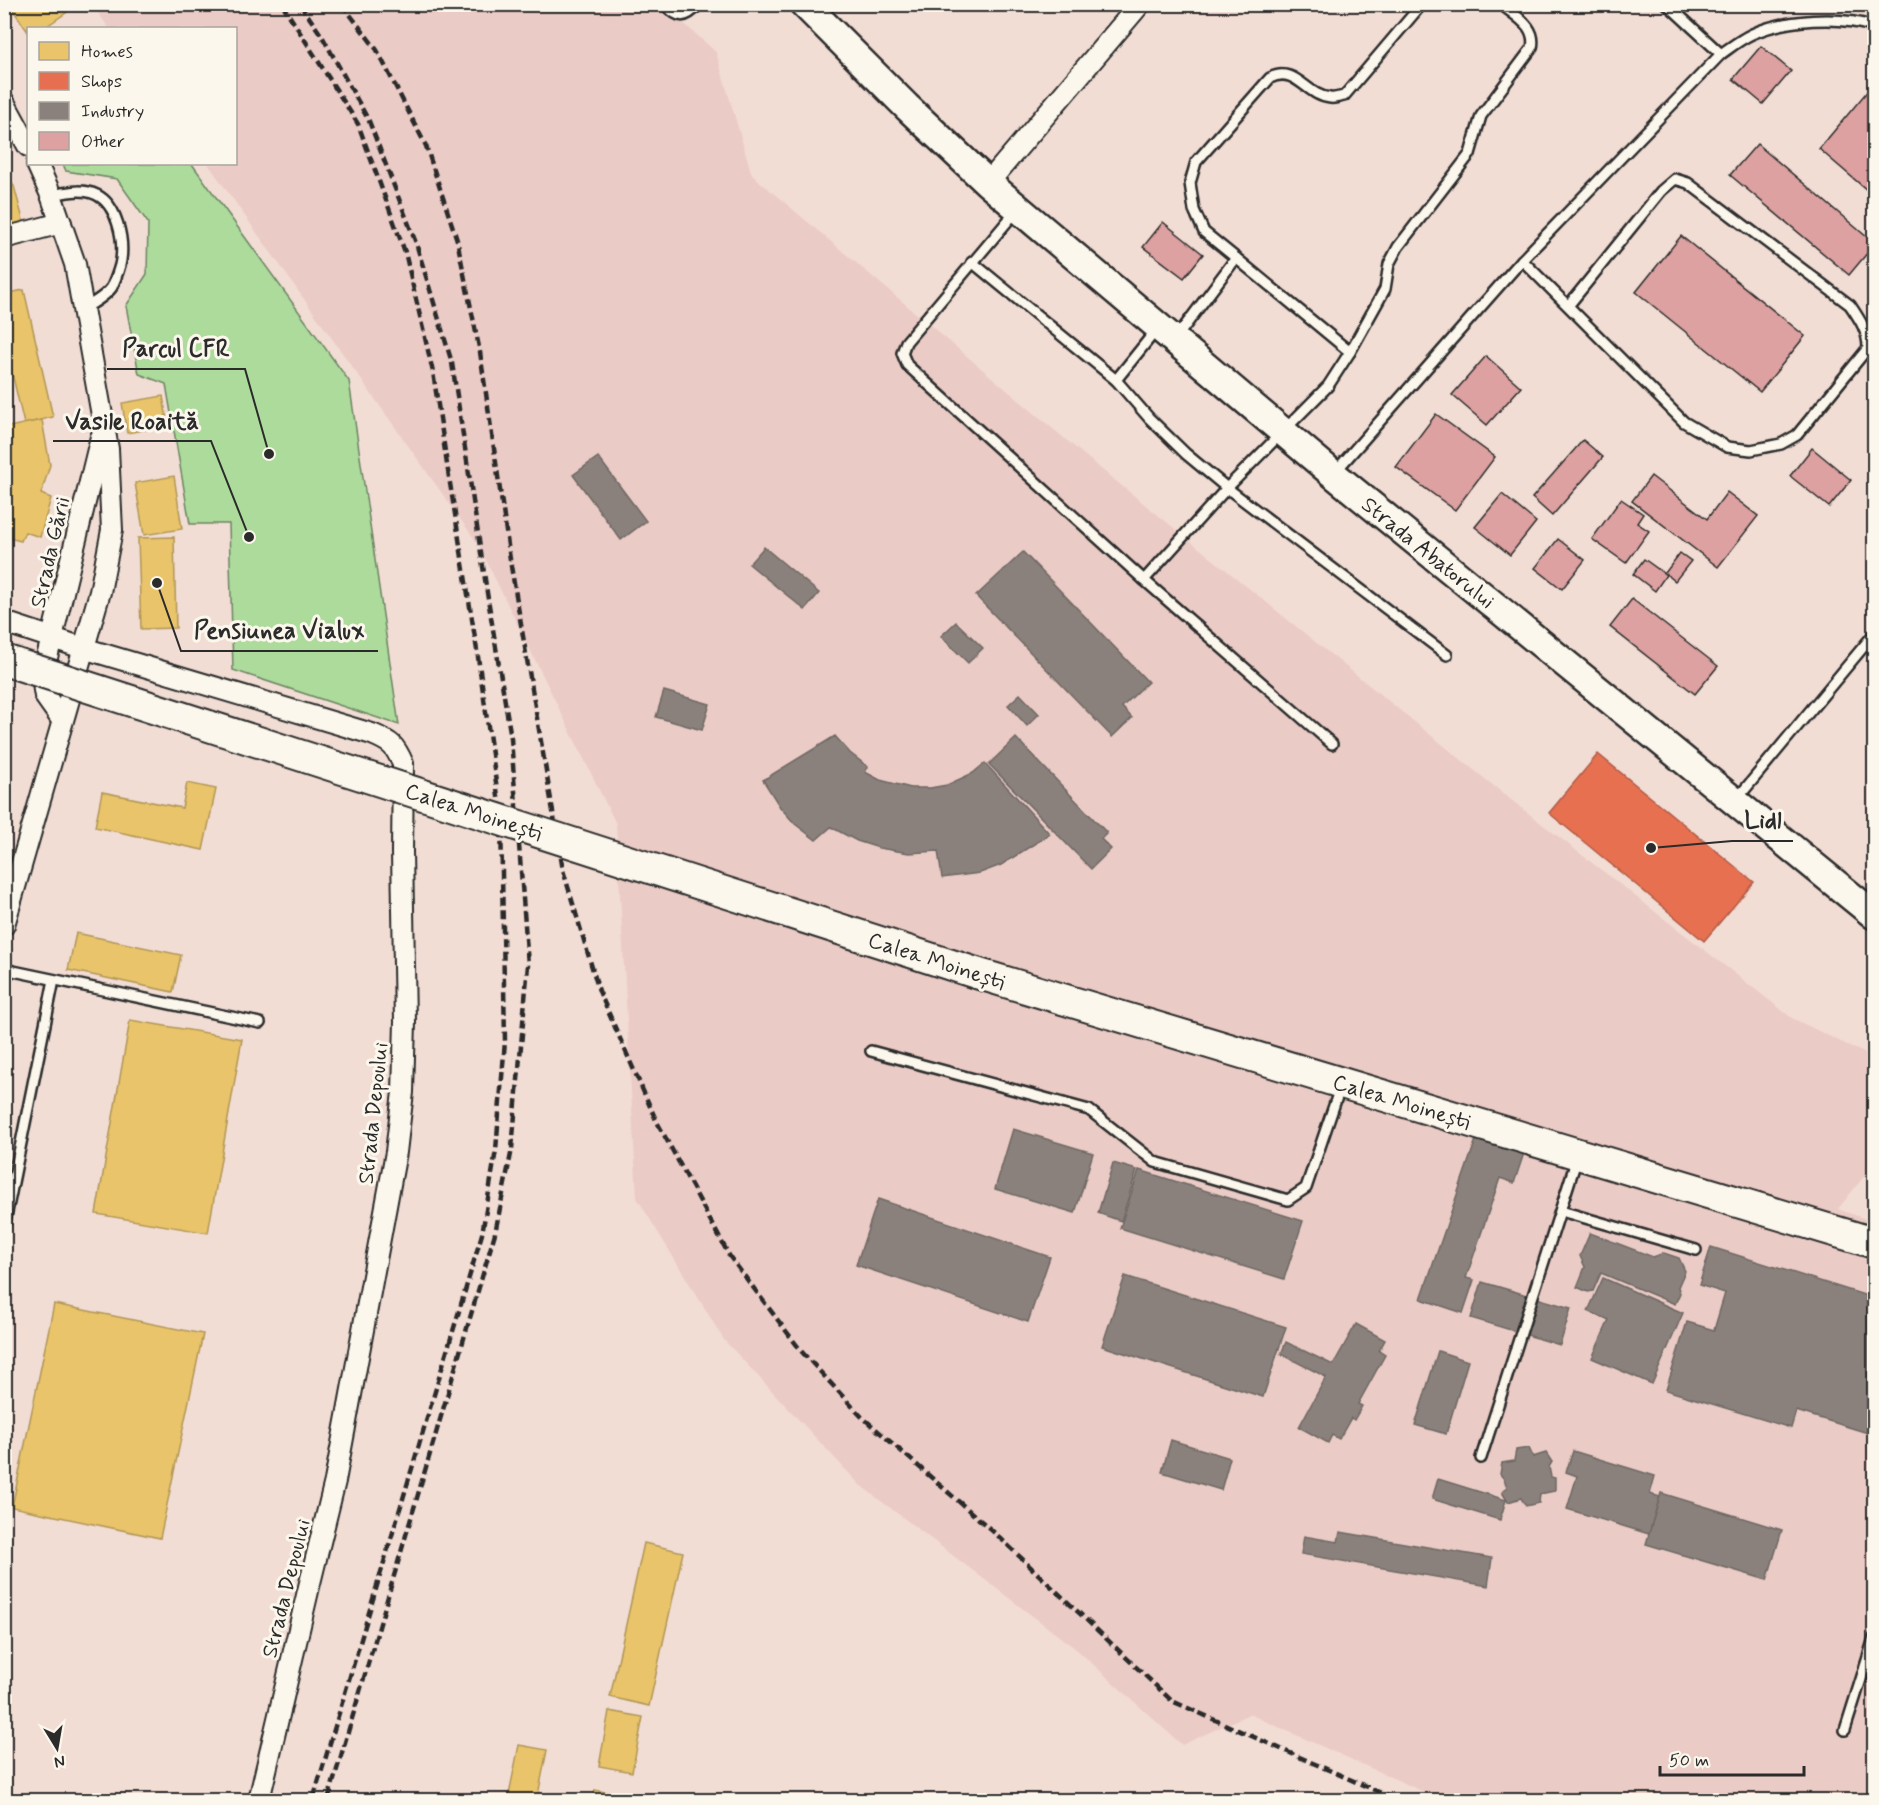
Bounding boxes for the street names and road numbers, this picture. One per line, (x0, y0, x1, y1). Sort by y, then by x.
street label: Strada Abatorului (1355, 491, 1500, 616)
street label: Strada Gării (25, 494, 77, 611)
street label: Calea Moinești (401, 778, 545, 848)
street label: Calea Moinești (864, 927, 1008, 997)
street label: Strada Depoului (353, 1041, 395, 1185)
street label: Calea Moinești (1329, 1069, 1474, 1137)
street label: Strada Depoului (256, 1516, 318, 1661)

